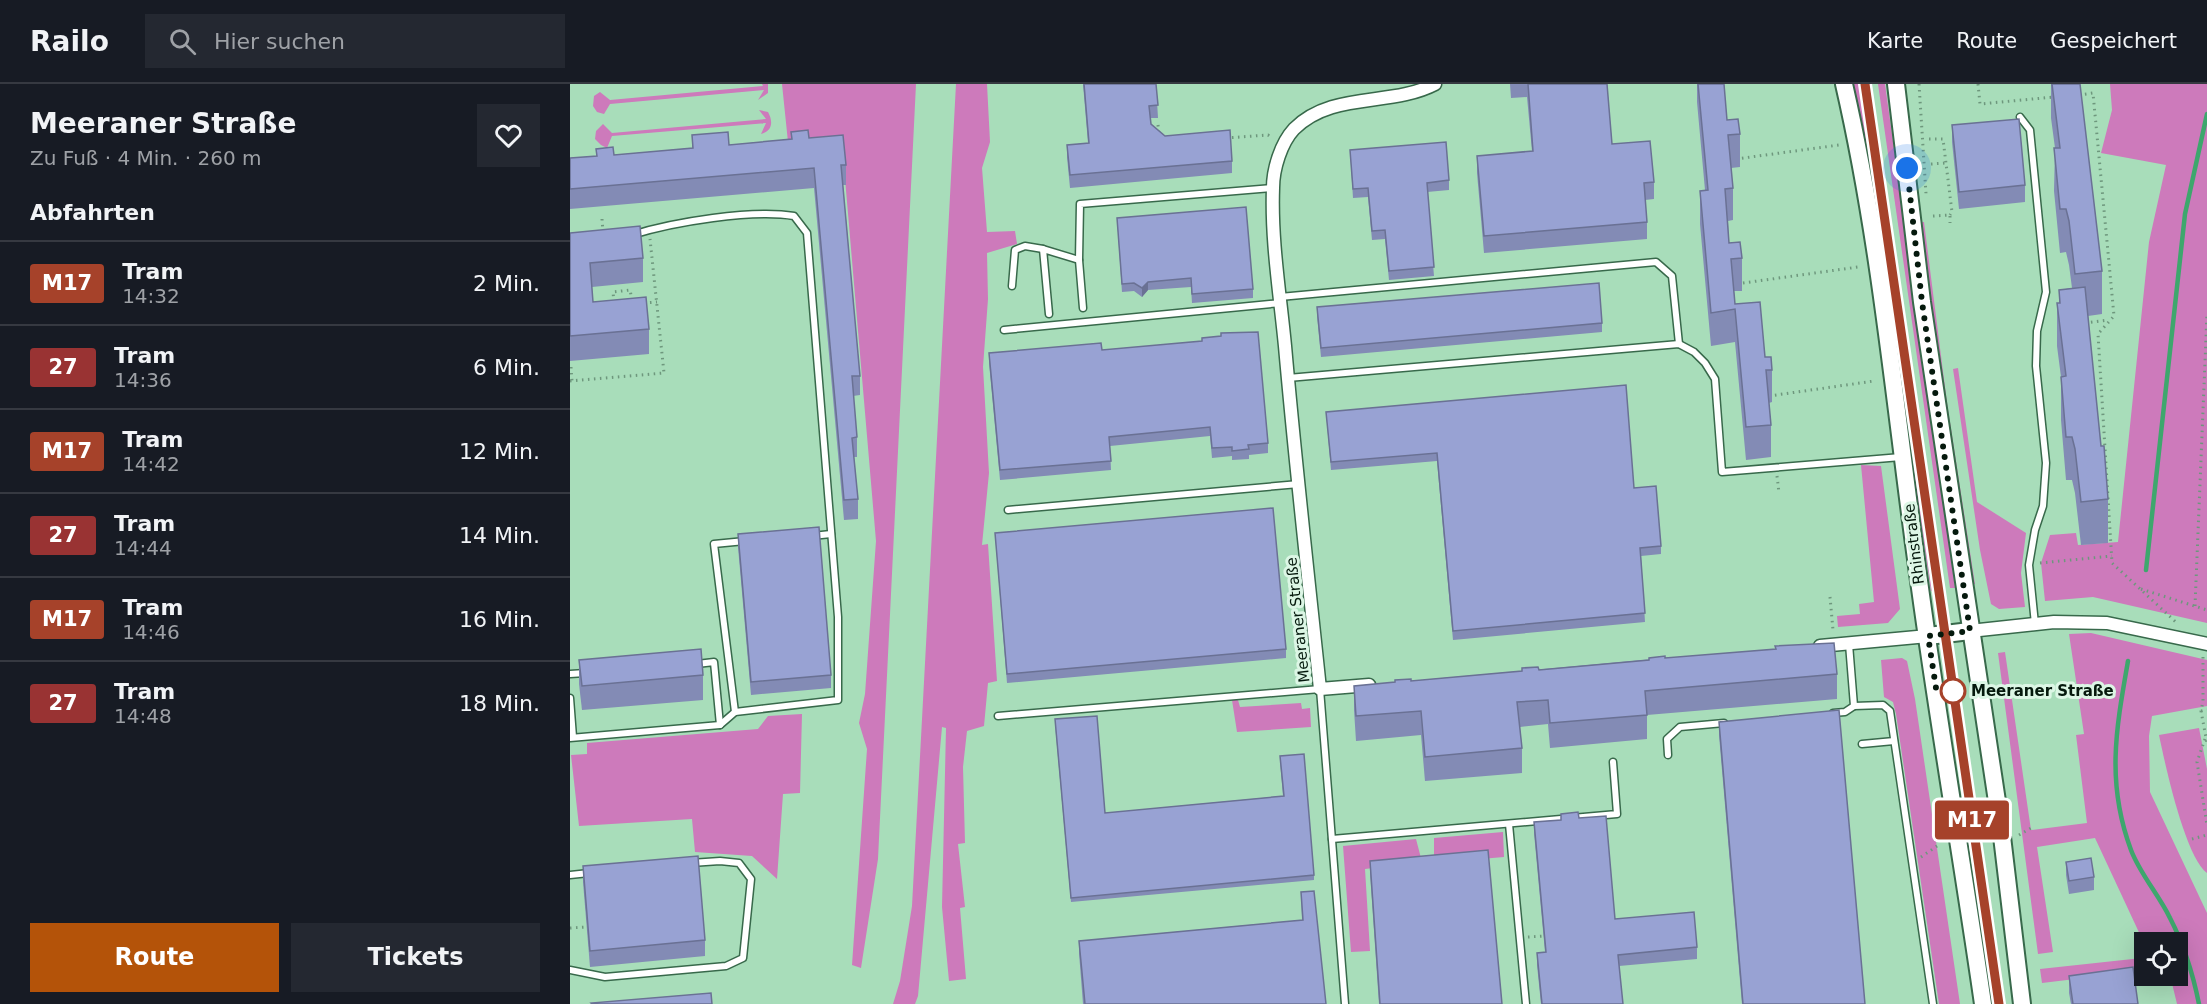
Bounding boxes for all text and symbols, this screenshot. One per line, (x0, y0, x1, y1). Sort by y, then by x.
search box (145, 14, 565, 68)
text: Railo (30, 25, 109, 58)
icon: search (166, 25, 199, 58)
text: Hier suchen (214, 29, 345, 54)
text: Karte (1867, 29, 1923, 53)
text: Route (1956, 29, 2017, 53)
text: Gespeichert (2050, 29, 2177, 53)
button: heart (477, 104, 540, 167)
text: Meeraner Straße (30, 107, 296, 140)
text: Zu Fuß · 4 Min. · 260 m (30, 146, 262, 170)
your location (1892, 153, 1922, 183)
text: Abfahrten (30, 200, 155, 225)
text: Tram (122, 259, 183, 284)
text: M17 (42, 271, 92, 295)
text: 2 Min. (473, 271, 540, 296)
text: 14:32 (122, 284, 180, 308)
text: Tram (114, 343, 175, 368)
text: 27 (48, 355, 78, 379)
text: 6 Min. (473, 355, 540, 380)
text: 14:36 (114, 368, 172, 392)
text: Tram (122, 427, 183, 452)
text: M17 (42, 439, 92, 463)
text: 12 Min. (459, 439, 540, 464)
text: 14:42 (122, 452, 180, 476)
street label: Rhinstraße (1900, 503, 1928, 585)
text: Tram (114, 511, 175, 536)
text: 27 (48, 523, 78, 547)
text: 14 Min. (459, 523, 540, 548)
text: 14:44 (114, 536, 172, 560)
street label: Meeraner Straße (1282, 556, 1314, 684)
text: Tram (122, 595, 183, 620)
text: M17 (42, 607, 92, 631)
text: 16 Min. (459, 607, 540, 632)
text: 14:46 (122, 620, 180, 644)
marker: Meeraner Straße (1940, 678, 1966, 704)
text: Tram (114, 679, 175, 704)
place label: Meeraner Straße (1971, 682, 2114, 700)
text: 27 (48, 691, 78, 715)
text: 18 Min. (459, 691, 540, 716)
text: 14:48 (114, 704, 172, 728)
line badge: M17 (1938, 800, 2006, 840)
text: M17 (1947, 808, 1997, 832)
button: Route (30, 923, 279, 992)
button: Tickets (291, 923, 540, 992)
map controls (2134, 932, 2188, 986)
button: locate (2134, 932, 2188, 986)

